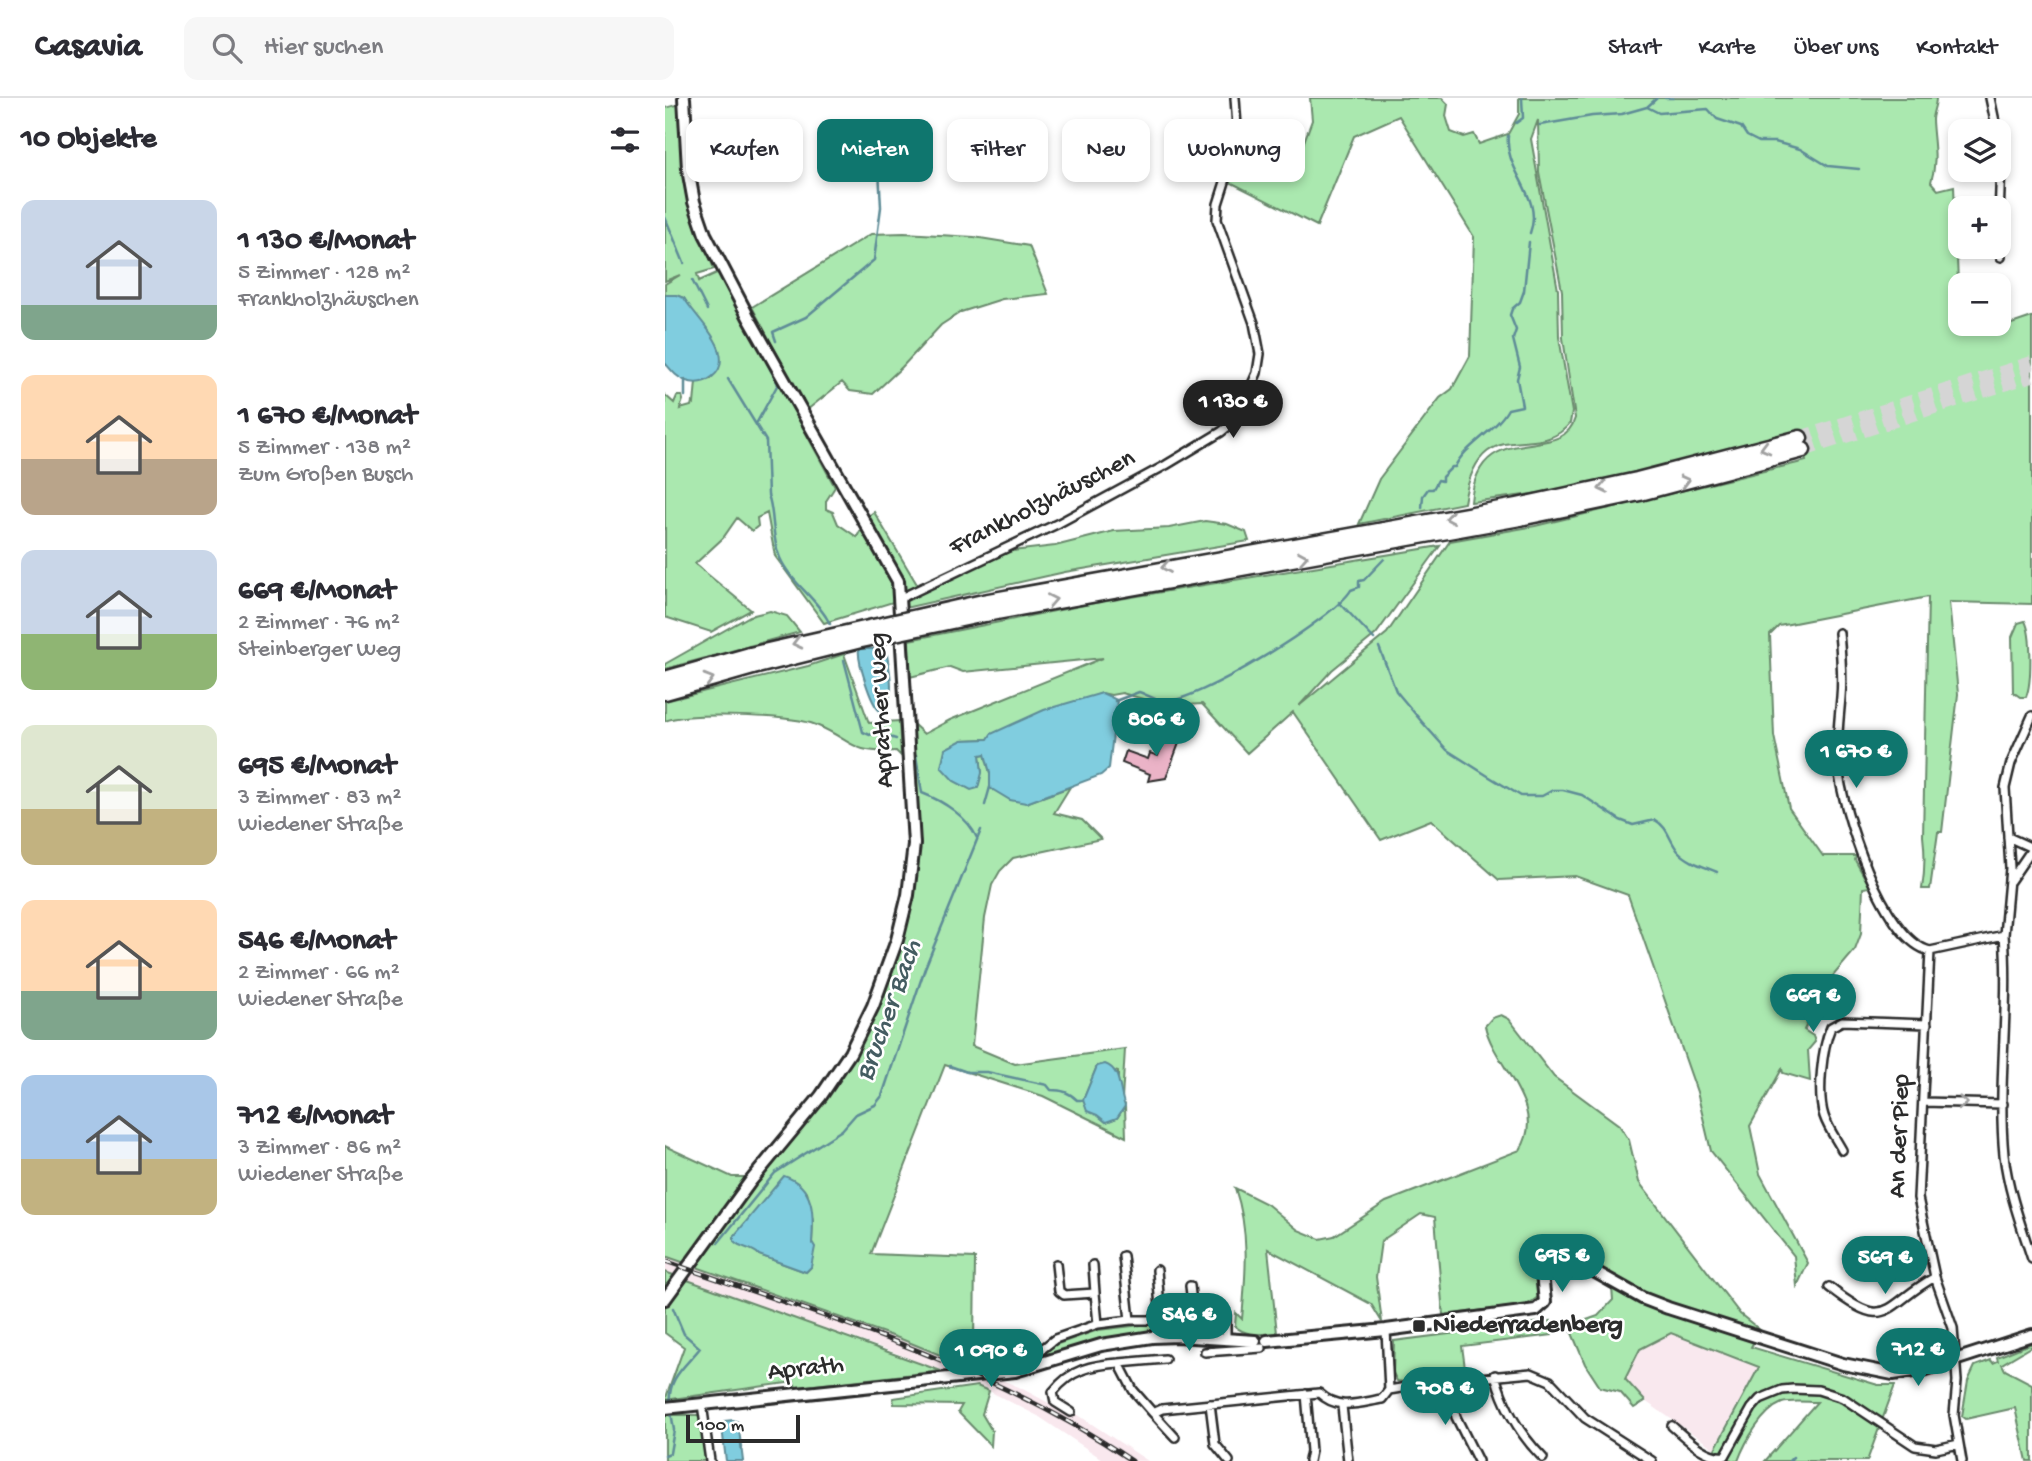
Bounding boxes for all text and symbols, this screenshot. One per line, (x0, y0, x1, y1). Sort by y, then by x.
search box (184, 17, 674, 80)
text: Casavia (35, 29, 142, 67)
icon: search (208, 29, 246, 67)
text: Hier suchen (264, 33, 383, 64)
text: Start (1608, 34, 1660, 63)
text: Karte (1698, 34, 1756, 63)
text: Über uns (1794, 34, 1878, 63)
text: Kontakt (1916, 34, 1997, 63)
chip: Kaufen (686, 119, 803, 182)
chip: Mieten (817, 119, 933, 182)
chip: Filter (947, 119, 1048, 182)
chip: Neu (1062, 119, 1150, 182)
chip: Wohnung (1164, 119, 1305, 182)
map controls (1948, 119, 2011, 336)
button: layers (1948, 119, 2011, 182)
icon: filters (606, 121, 644, 159)
text: 10 Objekte (21, 123, 156, 158)
button: + (1948, 196, 2011, 259)
text: 1 130 €/Monat (238, 225, 414, 260)
icon: home (77, 228, 161, 312)
text: 5 Zimmer · 128 m² (238, 260, 410, 287)
button: − (1948, 273, 2011, 336)
text: Frankholzhäuschen (238, 287, 419, 314)
pin: 1 130 € (1168, 380, 1298, 440)
text: 1 130 € (1199, 389, 1267, 416)
text: 1 670 €/Monat (238, 400, 417, 435)
icon: home (77, 403, 161, 487)
text: 5 Zimmer · 138 m² (238, 435, 411, 462)
one-way arrow (1759, 439, 1771, 454)
street label: Frankholzhäuschen (944, 444, 1142, 565)
text: Zum Großen Busch (238, 462, 413, 489)
one-way arrow (1679, 475, 1691, 489)
one-way arrow (1597, 479, 1609, 494)
one-way arrow (1444, 510, 1456, 525)
one-way arrow (1297, 550, 1309, 565)
one-way arrow (1160, 559, 1172, 574)
text: 669 €/Monat (238, 575, 395, 610)
icon: home (77, 578, 161, 662)
one-way arrow (1046, 594, 1058, 609)
text: 2 Zimmer · 76 m² (238, 610, 400, 637)
street label: Aprather Weg (863, 632, 903, 788)
one-way arrow (791, 635, 803, 649)
text: Steinberger Weg (238, 637, 401, 664)
one-way arrow (703, 673, 715, 688)
pin: 806 € (1107, 698, 1205, 758)
text: 806 € (1128, 707, 1184, 734)
pin: 1 670 € (1791, 730, 1921, 790)
text: 1 670 € (1821, 739, 1891, 766)
text: 695 €/Monat (238, 750, 396, 785)
icon: home (77, 753, 161, 837)
text: 3 Zimmer · 83 m² (238, 785, 401, 812)
text: Wiedener Straße (238, 812, 403, 839)
text: 546 €/Monat (238, 925, 395, 960)
icon: home (77, 928, 161, 1012)
water label: Brucher Bach (849, 935, 931, 1086)
text: 2 Zimmer · 66 m² (238, 960, 400, 987)
pin: 669 € (1764, 974, 1862, 1034)
text: 669 € (1786, 983, 1840, 1010)
text: Wiedener Straße (238, 987, 403, 1014)
street label: An der Piep (1883, 1073, 1919, 1199)
one-way arrow (1958, 1095, 1969, 1110)
text: 712 €/Monat (238, 1100, 392, 1135)
icon: home (77, 1103, 161, 1187)
text: 3 Zimmer · 86 m² (238, 1135, 401, 1162)
text: Wiedener Straße (238, 1162, 403, 1189)
pin: 695 € (1513, 1234, 1611, 1294)
pin: 569 € (1836, 1236, 1934, 1296)
text: 695 € (1535, 1243, 1589, 1270)
text: 569 € (1858, 1245, 1912, 1272)
pin: 546 € (1140, 1294, 1238, 1353)
text: 546 € (1162, 1302, 1216, 1329)
place label: Niederradenberg (1433, 1311, 1623, 1342)
marker: Niederradenberg (1411, 1318, 1427, 1334)
pin: 712 € (1869, 1328, 1967, 1388)
pin: 1 090 € (926, 1330, 1056, 1389)
text: 712 € (1892, 1337, 1944, 1364)
text: 1 090 € (955, 1338, 1027, 1365)
street label: Aprath (766, 1351, 846, 1389)
pin: 708 € (1396, 1368, 1494, 1427)
text: 708 € (1417, 1376, 1473, 1403)
scale bar (686, 1412, 800, 1444)
text: 100 m (697, 1415, 744, 1438)

